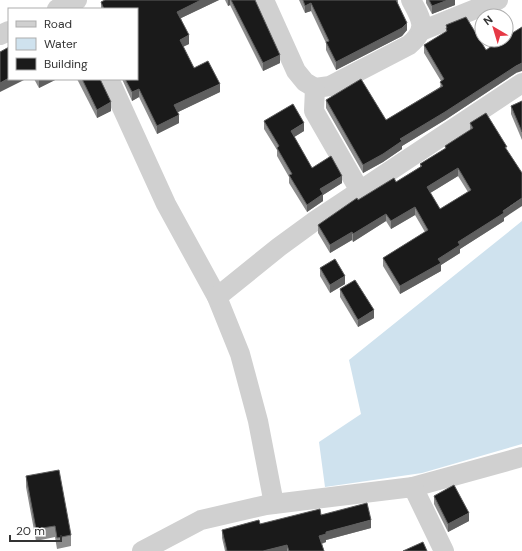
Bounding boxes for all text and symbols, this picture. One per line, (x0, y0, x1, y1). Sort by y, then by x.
legend (8, 8, 138, 80)
north arrow (474, 8, 514, 48)
text: N (480, 12, 495, 28)
text: Road (44, 16, 72, 32)
text: Water (44, 36, 78, 52)
text: Building (44, 56, 88, 72)
scale bar (10, 517, 61, 543)
text: 20 m (16, 523, 45, 539)

